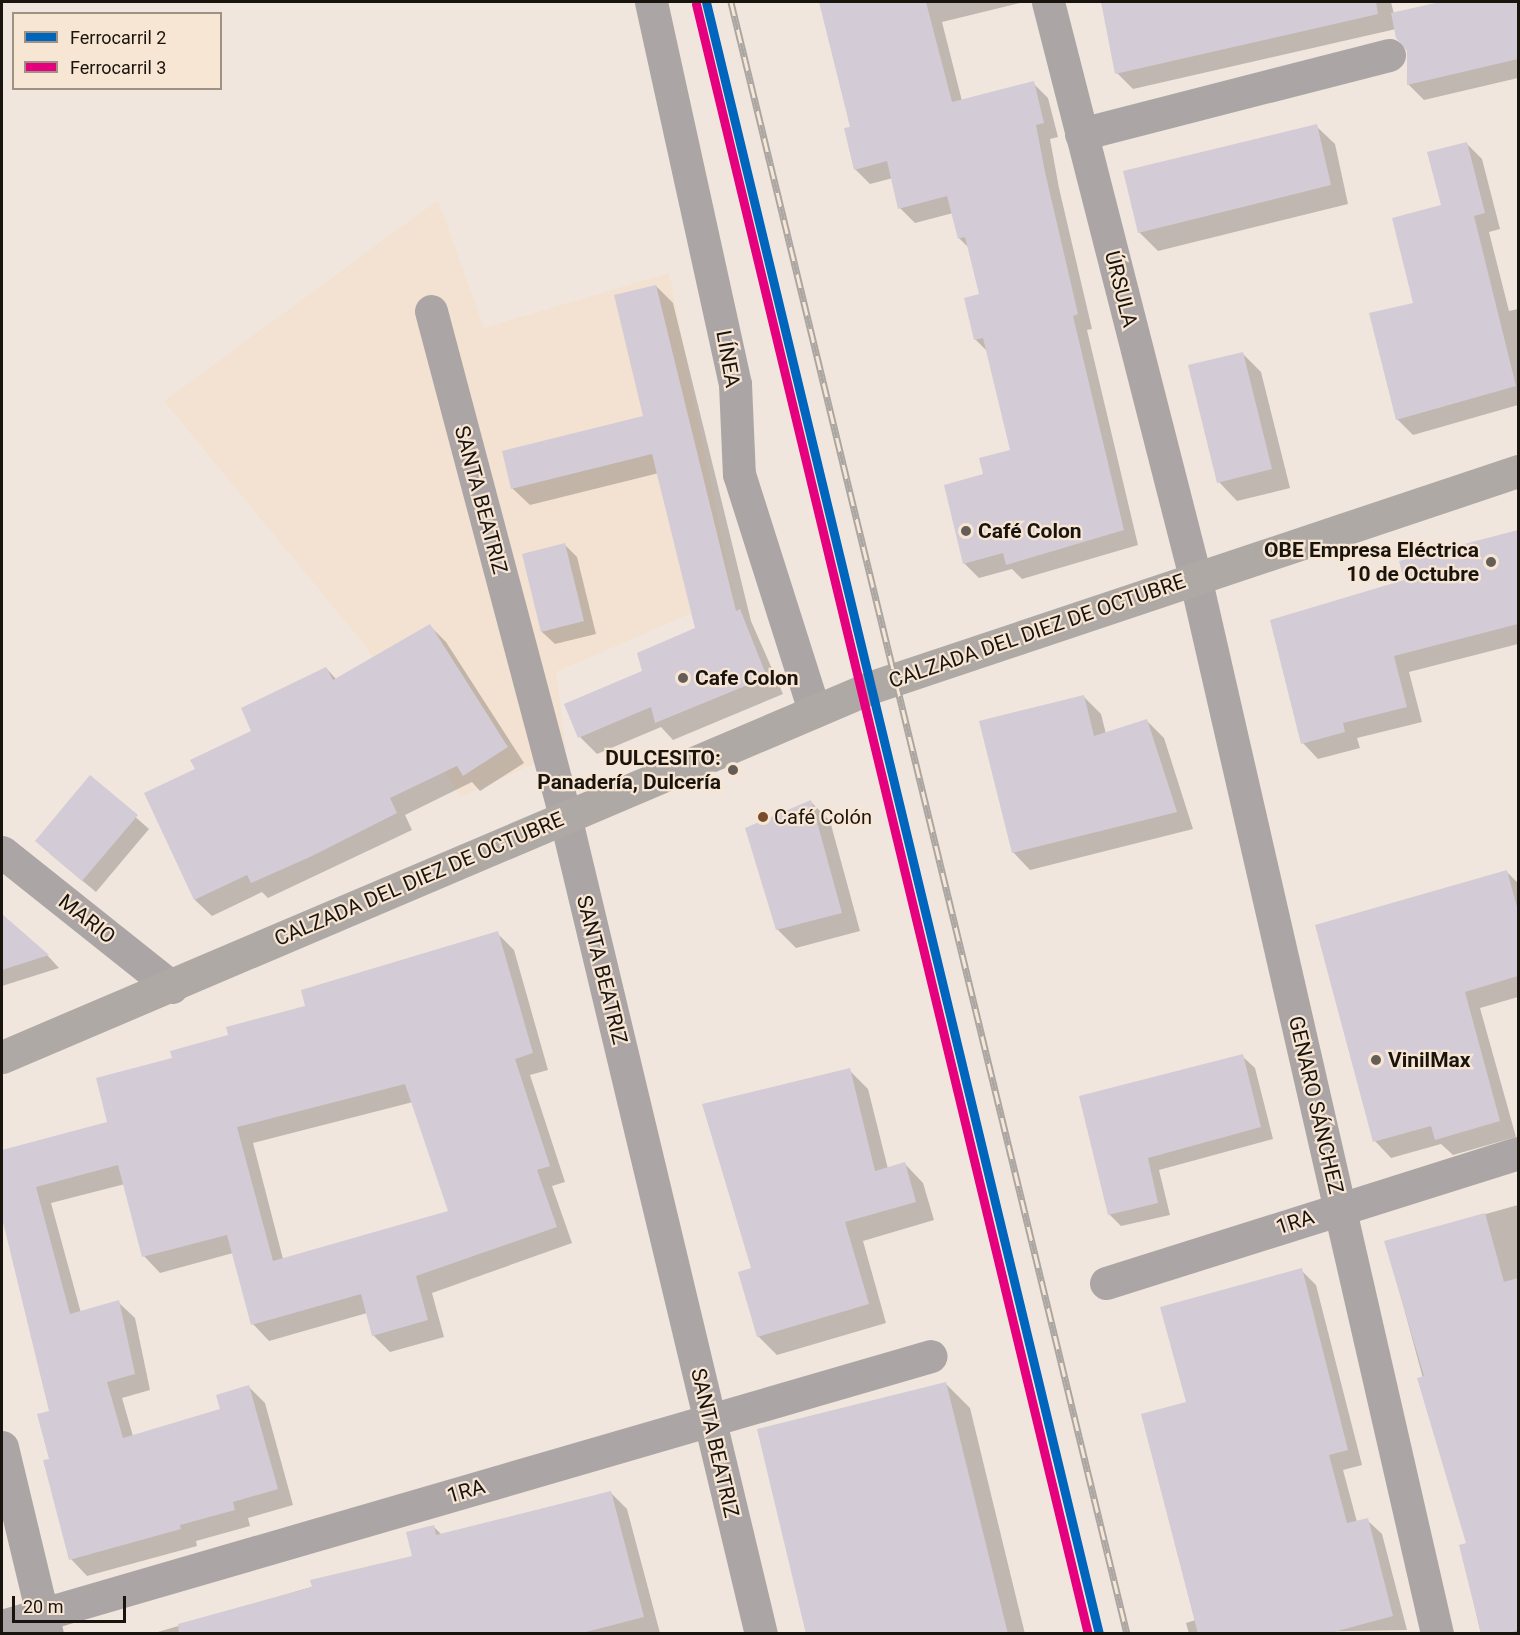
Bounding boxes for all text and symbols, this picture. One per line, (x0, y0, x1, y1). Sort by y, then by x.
legend (12, 12, 222, 90)
text: Ferrocarril 2 (70, 27, 166, 48)
text: Ferrocarril 3 (70, 57, 166, 78)
street label: ÚRSULA (1099, 248, 1143, 330)
street label: LÍNEA (711, 328, 745, 390)
street label: SANTA BEATRIZ (449, 423, 513, 577)
place label: Café Colon (978, 518, 1082, 544)
marker: Café Colon (959, 524, 973, 538)
place label: OBE Empresa Eléctrica 10 de Octubre (1264, 537, 1479, 587)
marker: OBE Empresa Eléctrica 10 de Octubre (1484, 555, 1498, 569)
street label: CALZADA DEL DIEZ DE OCTUBRE (885, 568, 1189, 694)
place label: Cafe Colon (695, 665, 799, 691)
marker: Cafe Colon (676, 671, 690, 685)
place label: DULCESITO: Panadería, Dulcería (537, 745, 721, 795)
marker: DULCESITO: Panadería, Dulcería (726, 763, 740, 777)
place label: Café Colón (774, 805, 872, 829)
street label: CALZADA DEL DIEZ DE OCTUBRE (271, 806, 567, 952)
marker: Café Colón (757, 811, 769, 823)
street label: MARIO (54, 889, 120, 949)
street label: SANTA BEATRIZ (571, 893, 633, 1047)
street label: GENARO SÁNCHEZ (1283, 1013, 1349, 1197)
place label: VinilMax (1388, 1047, 1470, 1073)
marker: VinilMax (1369, 1053, 1383, 1067)
street label: 1RA (1273, 1204, 1317, 1240)
street label: SANTA BEATRIZ (686, 1366, 744, 1520)
street label: 1RA (444, 1474, 488, 1508)
scale bar (15, 1584, 129, 1622)
text: 20 m (23, 1596, 63, 1617)

